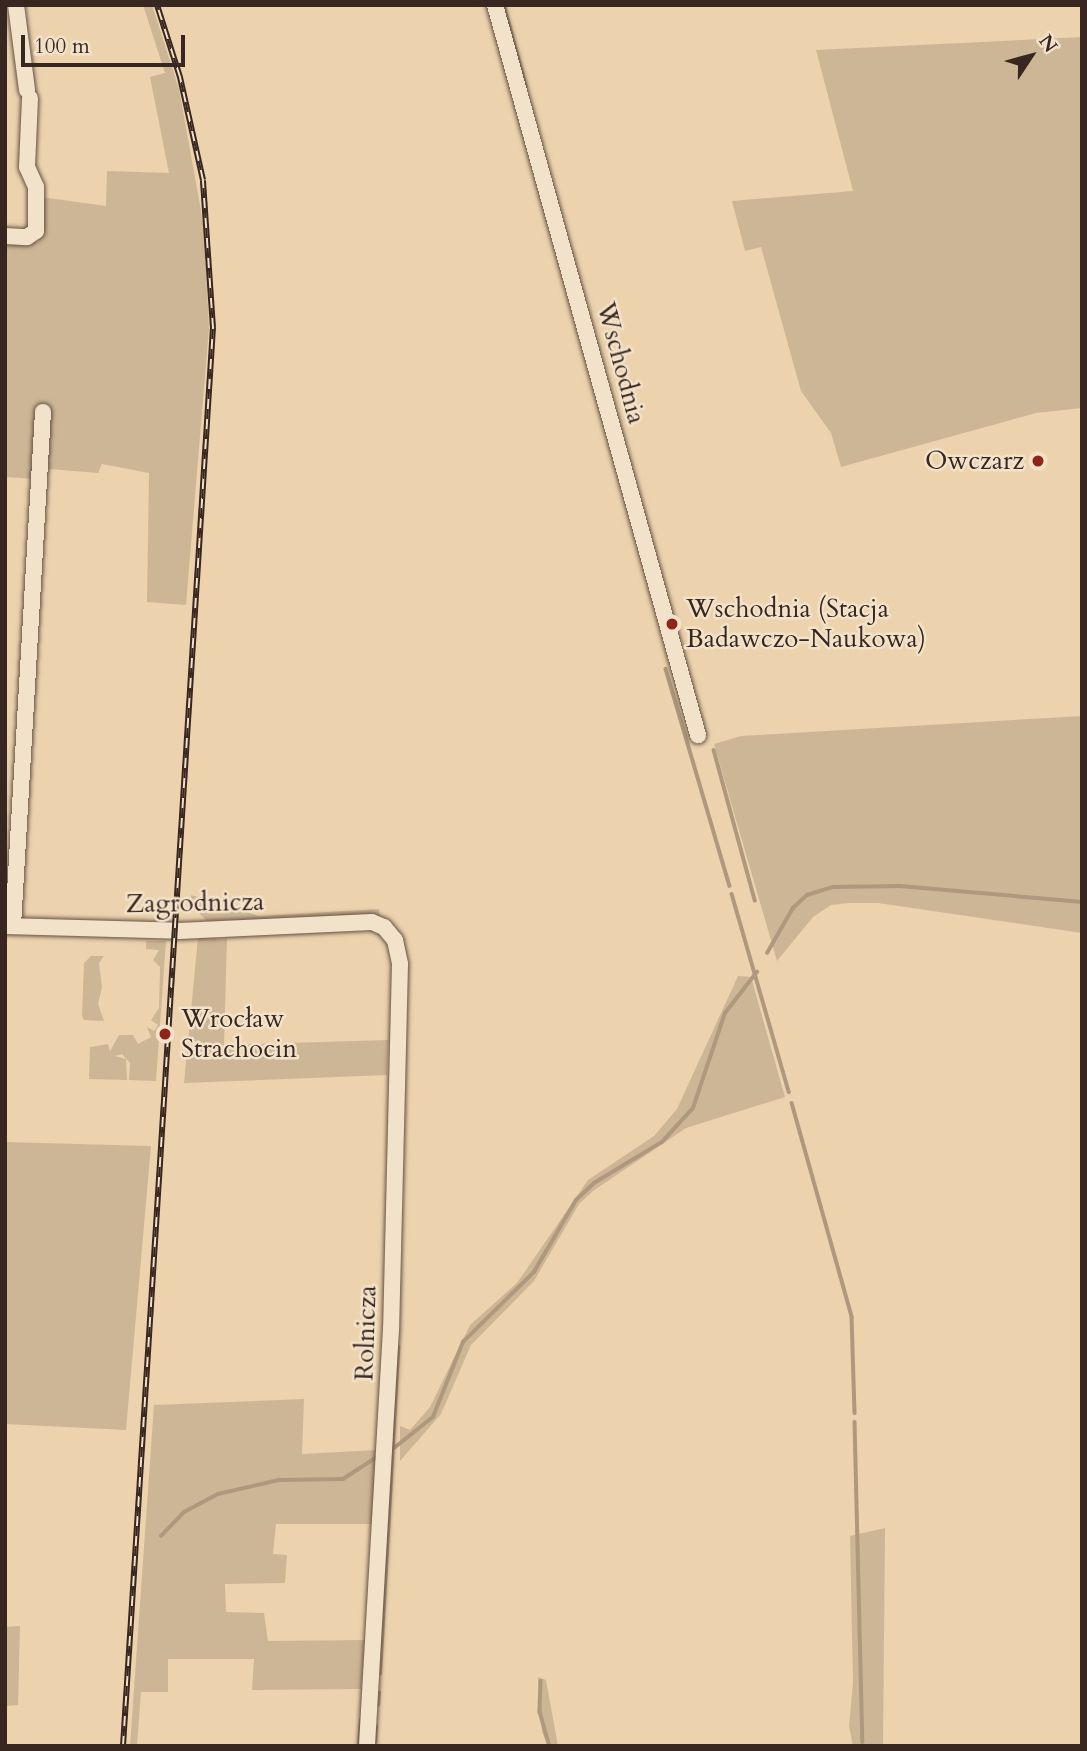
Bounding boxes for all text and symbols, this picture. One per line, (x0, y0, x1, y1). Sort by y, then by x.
scale bar (24, 21, 189, 65)
north arrow (996, 21, 1066, 91)
text: N (1033, 29, 1063, 58)
text: 100 m (34, 32, 90, 61)
street label: Wschodnia (590, 299, 652, 427)
place label: Owczarz (925, 445, 1024, 477)
marker: Owczarz (1030, 453, 1046, 469)
place label: Wschodnia (Stacja Badawczo-Naukowa) (686, 593, 926, 654)
marker: Wschodnia (Stacja Badawczo-Naukowa) (664, 616, 680, 632)
street label: Zagrodnicza (125, 886, 265, 920)
place label: Wrocław Strachocin (181, 1003, 297, 1064)
marker: Wrocław Strachocin (155, 1024, 175, 1044)
street label: Rolnicza (349, 1285, 383, 1381)

